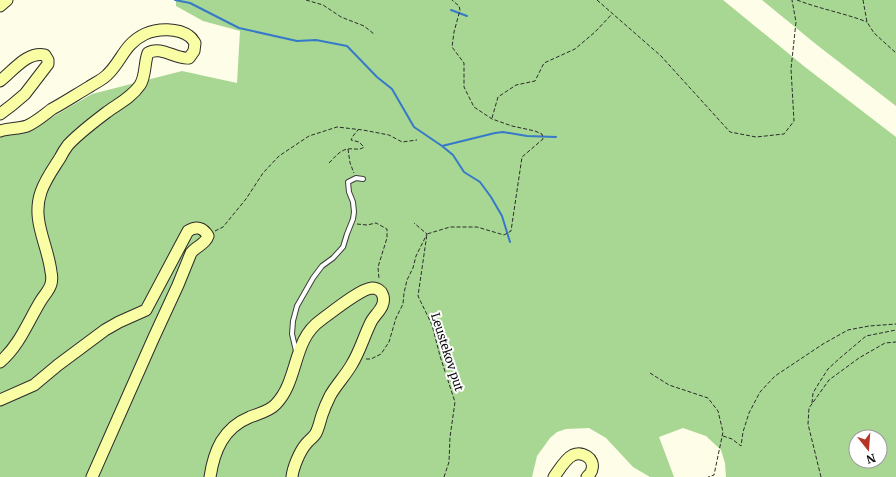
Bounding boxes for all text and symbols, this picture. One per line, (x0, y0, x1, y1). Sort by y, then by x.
street label: Leustekov put (428, 311, 467, 393)
north arrow (848, 429, 888, 469)
text: N (864, 451, 877, 467)

